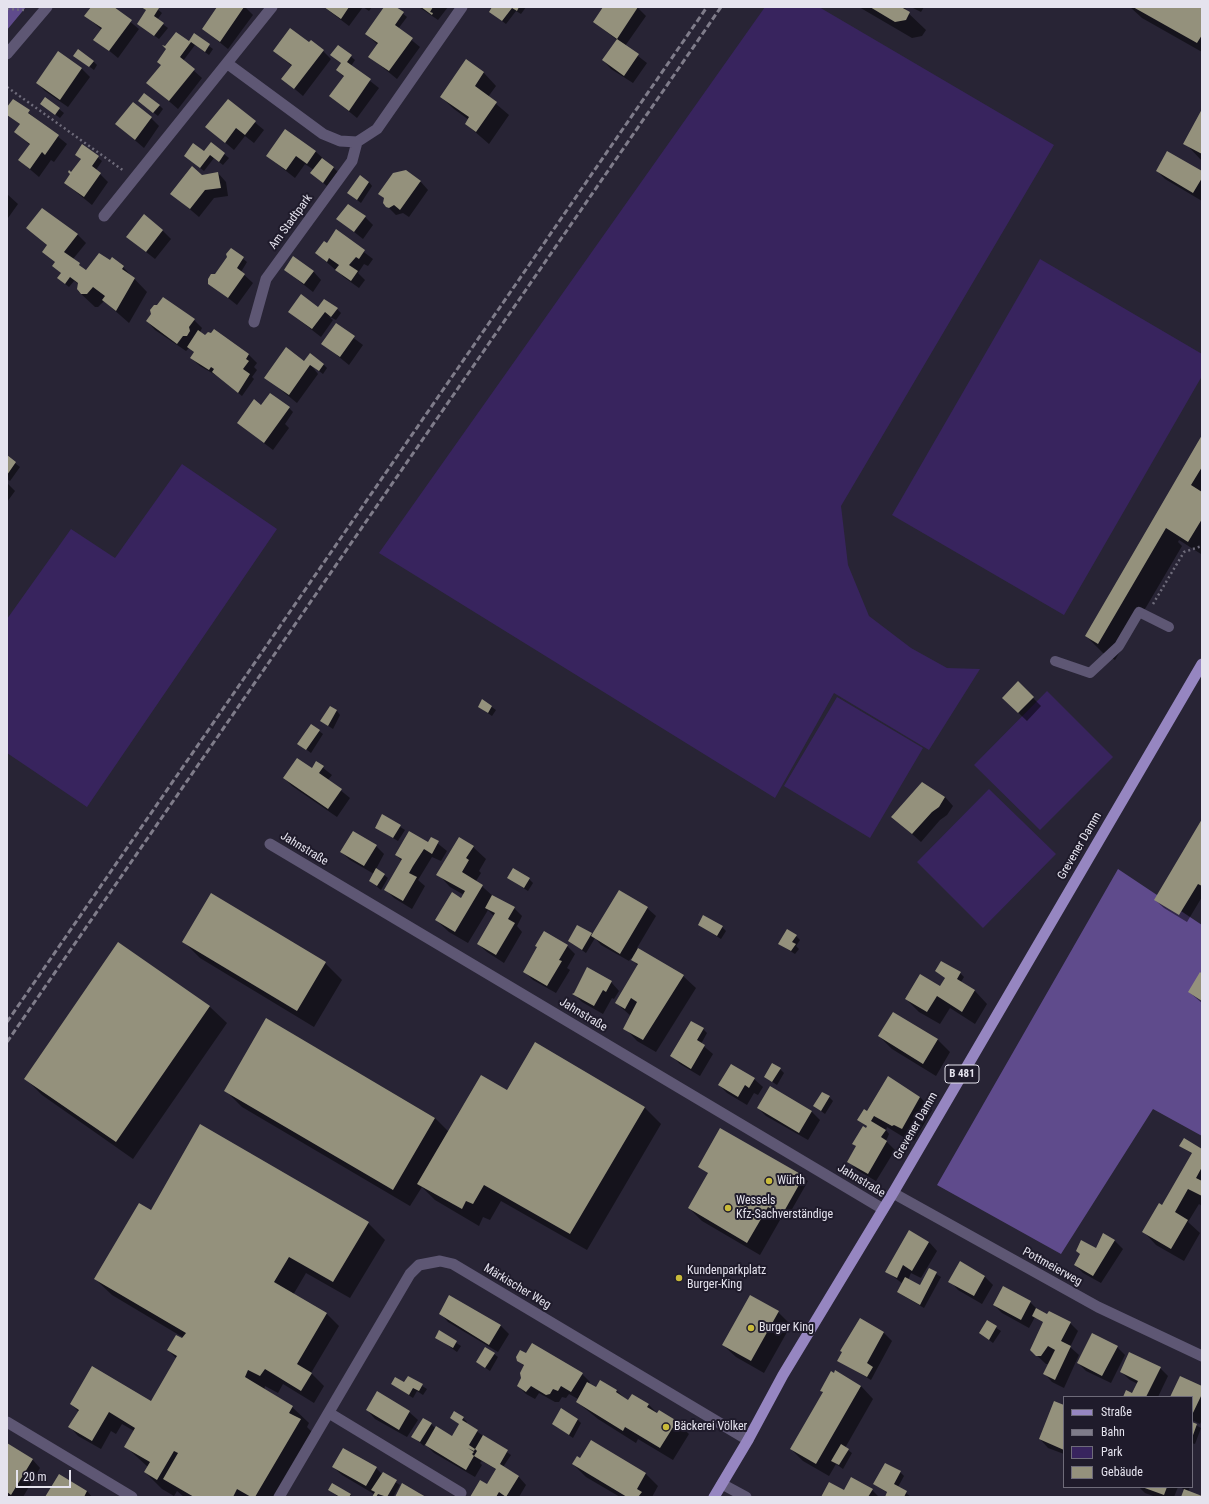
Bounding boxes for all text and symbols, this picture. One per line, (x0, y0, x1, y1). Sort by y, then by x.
street label: Am Stadtpark (266, 192, 316, 252)
street label: Grevener Damm (1055, 810, 1105, 882)
street label: Jahnstraße (277, 829, 331, 869)
street label: Jahnstraße (556, 995, 610, 1035)
road number: B 481 (945, 1065, 979, 1083)
street label: Grevener Damm (891, 1090, 941, 1162)
street label: Jahnstraße (834, 1161, 888, 1201)
place label: Würth (777, 1174, 805, 1188)
marker: Würth (764, 1176, 774, 1186)
place label: Wessels Kfz-Sachverständige (736, 1194, 833, 1222)
marker: Wessels Kfz-Sachverständige (723, 1203, 733, 1213)
street label: Pottmeierweg (1020, 1245, 1084, 1289)
street label: Märkischer Weg (481, 1261, 553, 1313)
place label: Kundenparkplatz Burger-King (687, 1264, 766, 1292)
marker: Kundenparkplatz Burger-King (674, 1273, 684, 1283)
place label: Burger King (759, 1321, 814, 1335)
marker: Burger King (746, 1323, 756, 1333)
legend (1063, 1396, 1193, 1488)
text: Straße (1101, 1405, 1132, 1419)
place label: Bäckerei Völker (674, 1420, 747, 1434)
marker: Bäckerei Völker (661, 1422, 671, 1432)
text: Bahn (1101, 1425, 1125, 1439)
text: Park (1101, 1445, 1122, 1459)
scale bar (18, 1462, 73, 1488)
text: Gebäude (1101, 1465, 1143, 1479)
text: 20 m (23, 1470, 47, 1484)

